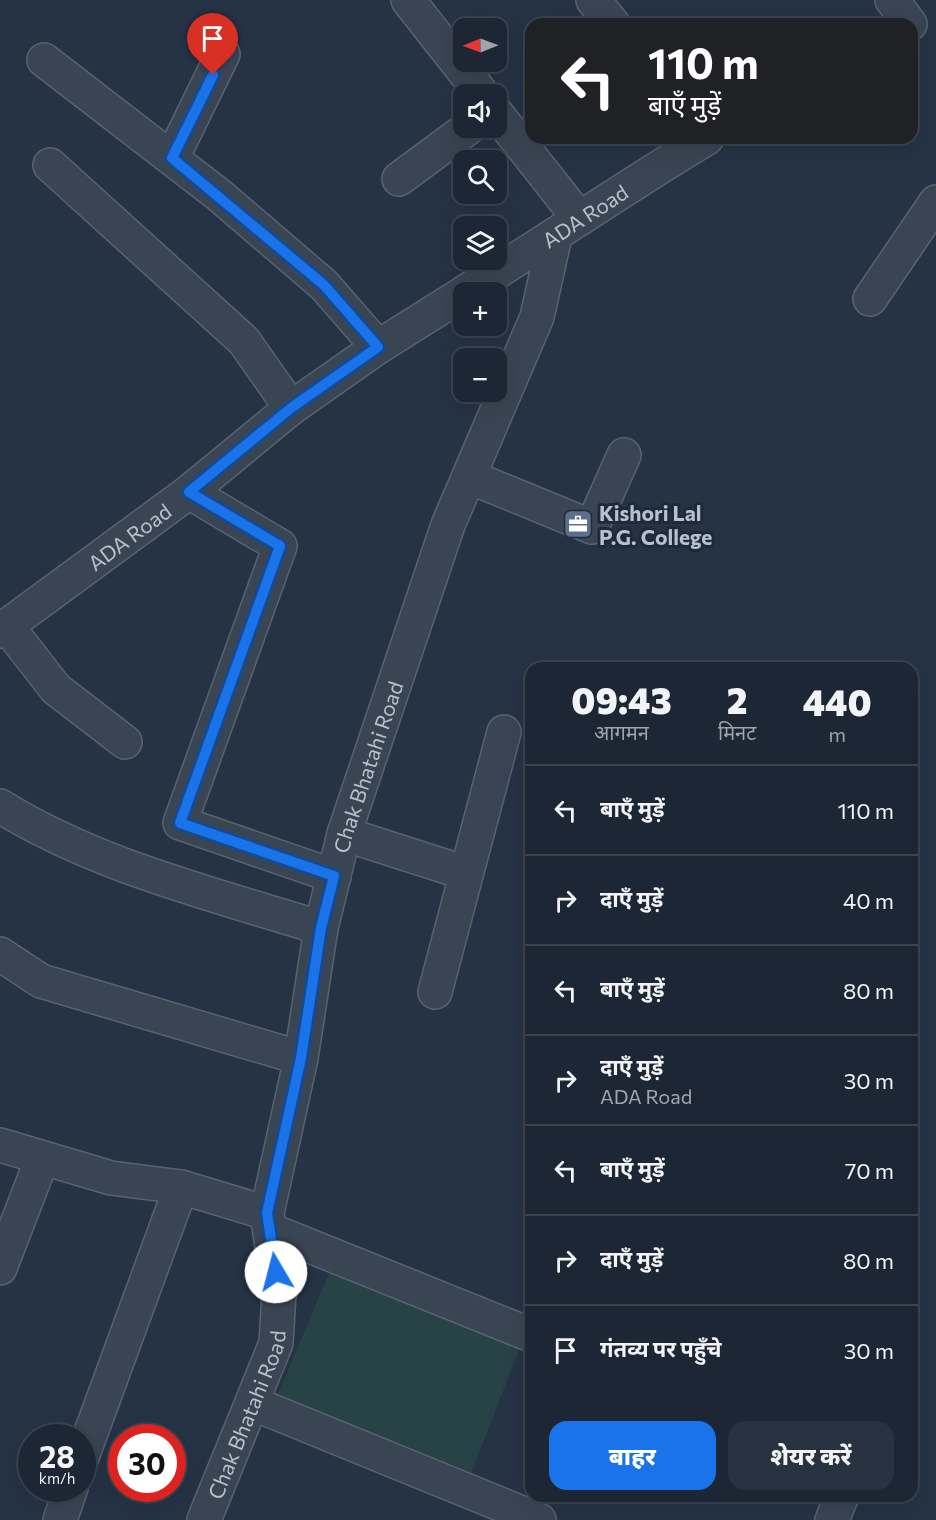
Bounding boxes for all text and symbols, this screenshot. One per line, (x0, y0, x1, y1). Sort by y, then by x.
pin (187, 13, 238, 75)
north arrow (453, 18, 507, 72)
map controls (453, 18, 507, 402)
icon: arrive (196, 22, 229, 55)
text: 110 m (648, 36, 759, 88)
icon: left (549, 42, 627, 120)
button: sound (453, 84, 507, 138)
text: बाएँ मुड़ें (648, 88, 721, 121)
button: search (453, 150, 507, 204)
street label: ADA Road (537, 178, 632, 252)
button: layers (453, 216, 507, 270)
button: + (453, 282, 507, 336)
button: − (453, 348, 507, 402)
street label: ADA Road (82, 497, 175, 575)
place label: Kishori Lal P.G. College (599, 500, 712, 549)
office icon: Kishori Lal P.G. College (562, 508, 594, 540)
text: 09:43 (571, 677, 672, 721)
text: 2 (727, 677, 748, 721)
street label: Chak Bhatahi Road (327, 678, 407, 855)
text: 440 (803, 679, 872, 723)
text: आगमन (594, 720, 649, 744)
text: मिनट (718, 720, 756, 744)
text: m (828, 722, 846, 746)
icon: left (549, 794, 582, 827)
text: बाएँ मुड़ें (600, 795, 665, 822)
text: 110 m (837, 797, 894, 824)
icon: right (549, 884, 582, 917)
text: दाएँ मुड़ें (600, 885, 663, 912)
text: 40 m (843, 887, 894, 914)
icon: left (549, 974, 582, 1007)
text: बाएँ मुड़ें (600, 975, 665, 1002)
text: 80 m (843, 977, 894, 1004)
text: दाएँ मुड़ें (600, 1053, 663, 1080)
icon: right (549, 1064, 582, 1097)
text: 30 m (844, 1067, 894, 1094)
text: ADA Road (600, 1084, 692, 1108)
icon: left (549, 1154, 582, 1187)
text: बाएँ मुड़ें (600, 1155, 665, 1182)
text: 70 m (845, 1157, 894, 1184)
position arrow (244, 1240, 308, 1304)
icon: right (549, 1244, 582, 1277)
text: दाएँ मुड़ें (600, 1245, 663, 1272)
text: 80 m (843, 1247, 894, 1274)
street label: Chak Bhatahi Road (202, 1330, 289, 1502)
icon: arrive (549, 1334, 582, 1367)
text: गंतव्य पर पहुँचे (600, 1335, 722, 1362)
text: 30 m (844, 1337, 894, 1364)
button: बाहर (549, 1421, 716, 1490)
button: शेयर करें (728, 1421, 894, 1490)
speed limit sign: 30 (108, 1424, 186, 1502)
text: 28 (39, 1437, 75, 1474)
text: km/h (39, 1469, 75, 1487)

